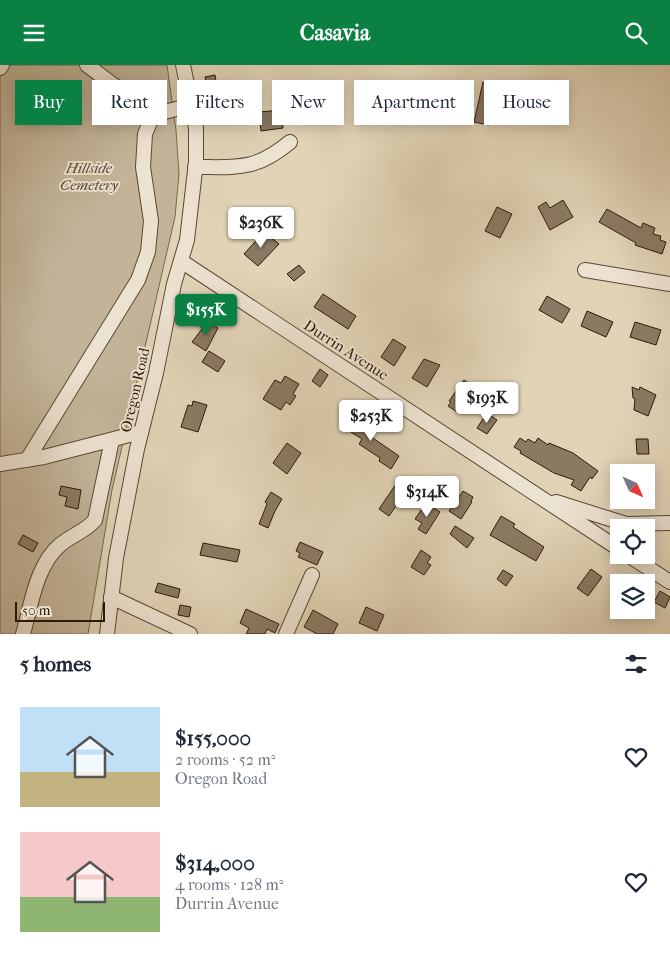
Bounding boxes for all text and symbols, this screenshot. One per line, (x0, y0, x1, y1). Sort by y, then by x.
icon: menu (20, 19, 48, 47)
icon: search (622, 19, 650, 47)
text: Casavia (300, 20, 370, 46)
chip: Buy (15, 80, 82, 125)
chip: Rent (92, 80, 167, 125)
chip: Filters (177, 80, 262, 125)
chip: New (272, 80, 344, 125)
chip: Apartment (354, 80, 474, 125)
chip: House (484, 80, 569, 125)
park label: Hillside Cemetery (60, 159, 119, 194)
pin: $236K (226, 207, 296, 249)
text: $236K (239, 213, 283, 232)
pin: $155K (171, 293, 241, 336)
text: $155K (186, 300, 226, 319)
street label: Durrin Avenue (300, 316, 392, 384)
street label: Oregon Road (117, 345, 154, 434)
pin: $193K (452, 381, 522, 424)
text: $193K (466, 388, 508, 407)
pin: $253K (336, 399, 406, 442)
text: $253K (350, 406, 392, 425)
north arrow (610, 464, 655, 509)
map controls (610, 464, 655, 619)
pin: $314K (392, 475, 462, 518)
text: $314K (406, 482, 448, 501)
button: locate (610, 519, 655, 564)
button: layers (610, 574, 655, 619)
scale bar (15, 599, 105, 622)
text: 50 m (22, 602, 50, 619)
icon: filters (622, 650, 650, 678)
text: 5 homes (20, 652, 91, 676)
text: $155,000 (175, 726, 251, 750)
icon: home (60, 727, 120, 787)
icon: heart (622, 743, 650, 771)
text: 2 rooms · 52 m² (175, 750, 275, 769)
text: Oregon Road (175, 769, 267, 788)
text: $314,000 (175, 851, 255, 875)
icon: home (60, 852, 120, 912)
icon: heart (622, 868, 650, 896)
text: 4 rooms · 128 m² (175, 875, 283, 894)
text: Durrin Avenue (175, 894, 279, 913)

